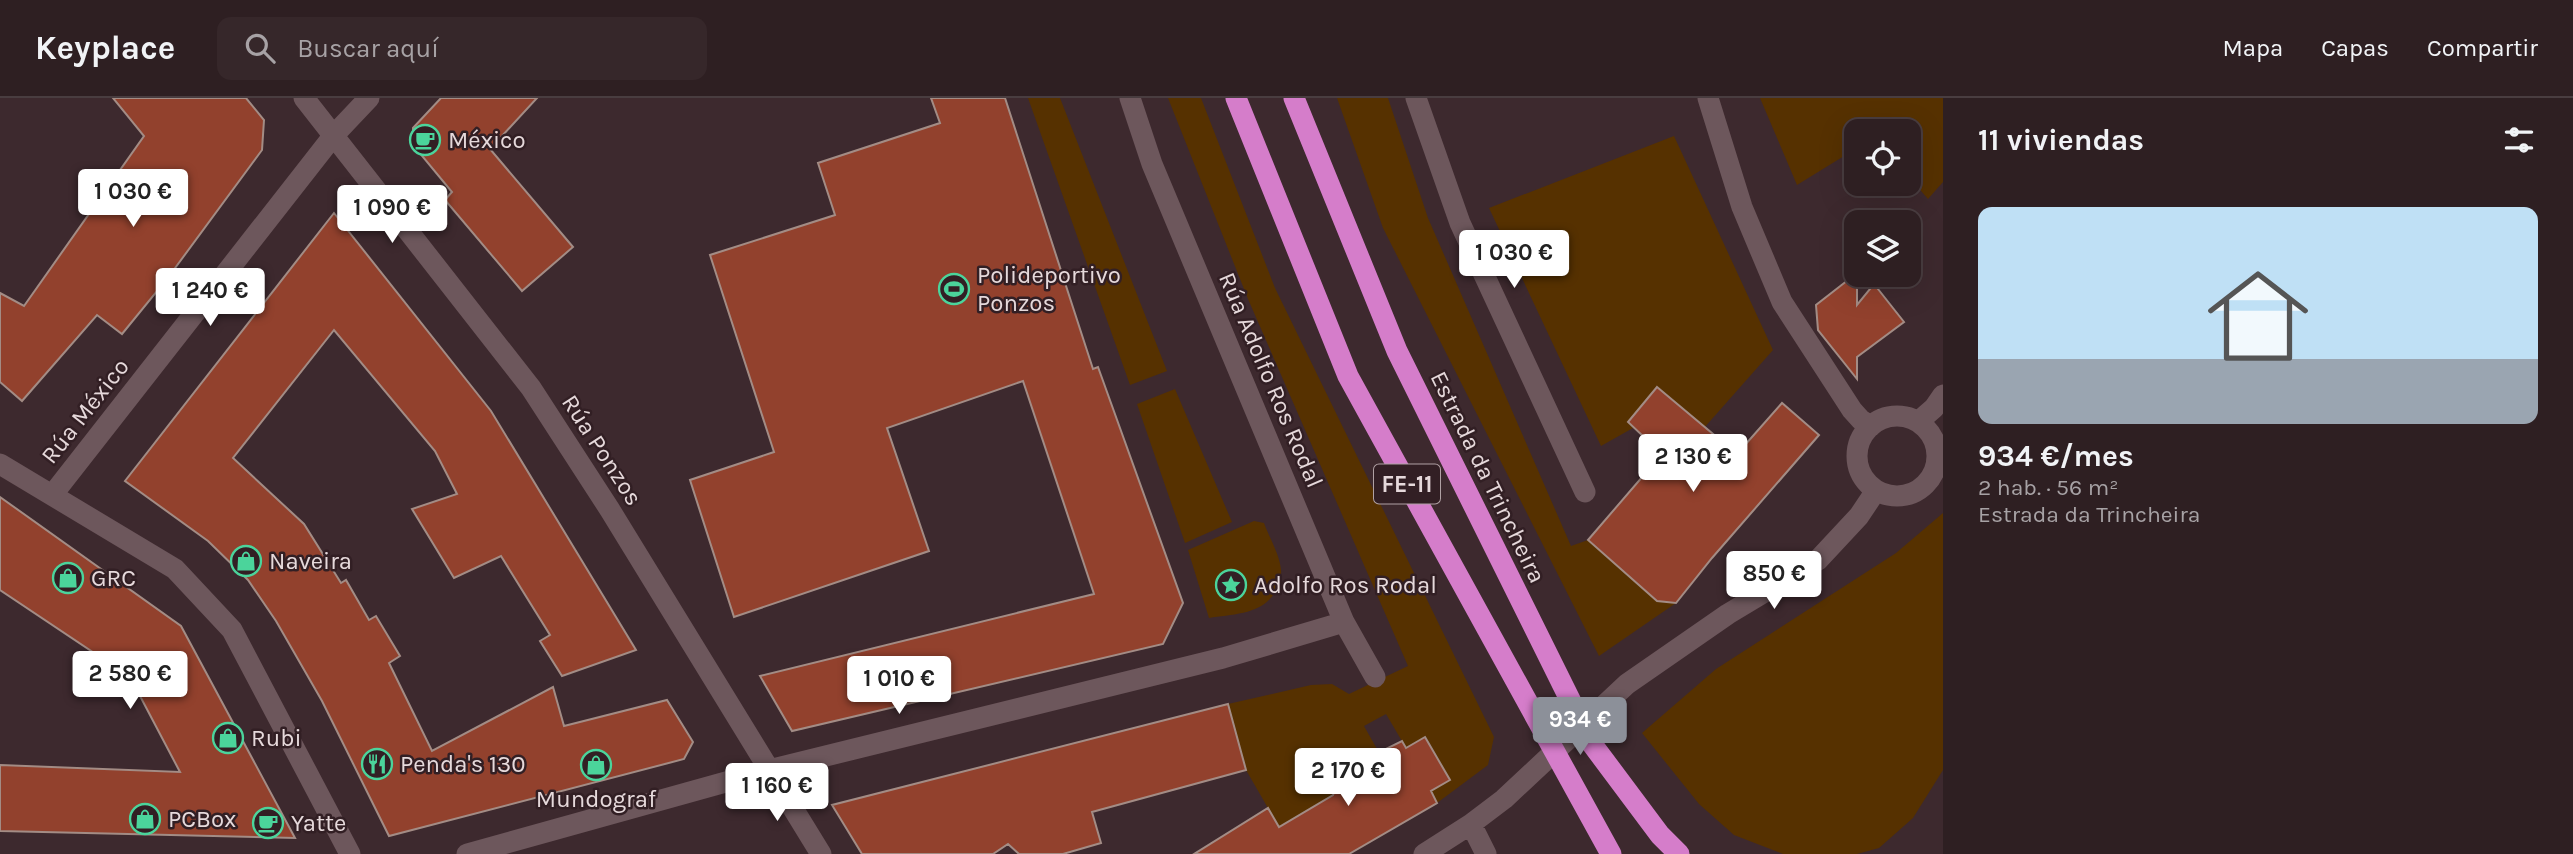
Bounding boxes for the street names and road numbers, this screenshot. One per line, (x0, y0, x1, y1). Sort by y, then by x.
street label: Rúa Adolfo Ros Rodal (1213, 268, 1329, 492)
street label: Rúa México (35, 353, 135, 469)
street label: Estrada da Trincheira (1425, 367, 1551, 587)
street label: Rúa Ponzos (556, 389, 648, 511)
road number: FE-11 (1374, 464, 1440, 504)

